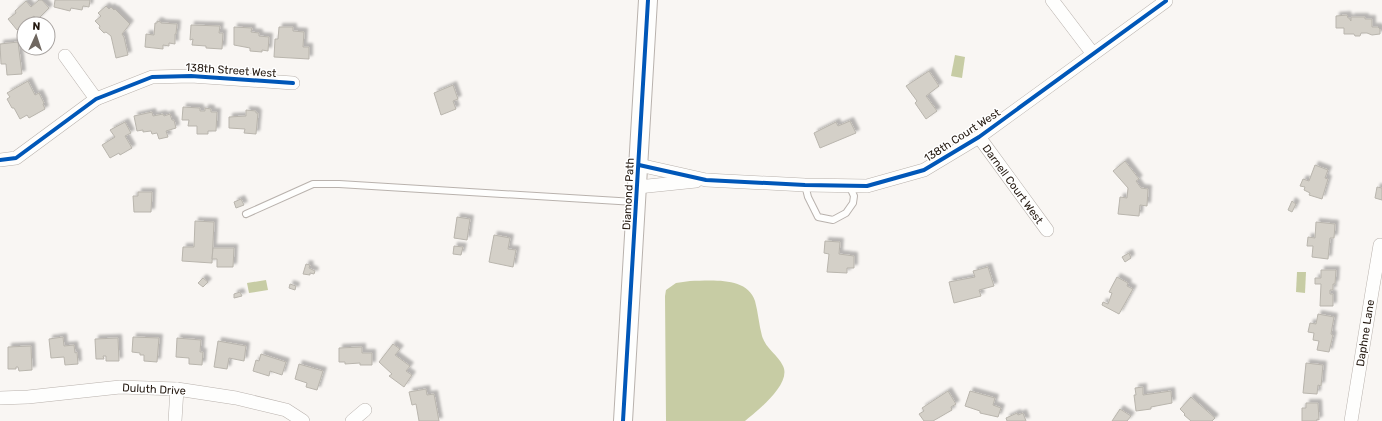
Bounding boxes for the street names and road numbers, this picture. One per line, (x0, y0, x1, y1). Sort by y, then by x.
street label: 138th Street West (185, 61, 277, 80)
street label: 138th Court West (922, 106, 1003, 165)
street label: Darnell Court West (980, 142, 1046, 227)
street label: Diamond Path (620, 158, 637, 230)
street label: Daphne Lane (1354, 299, 1377, 367)
street label: Duluth Drive (122, 381, 186, 398)

